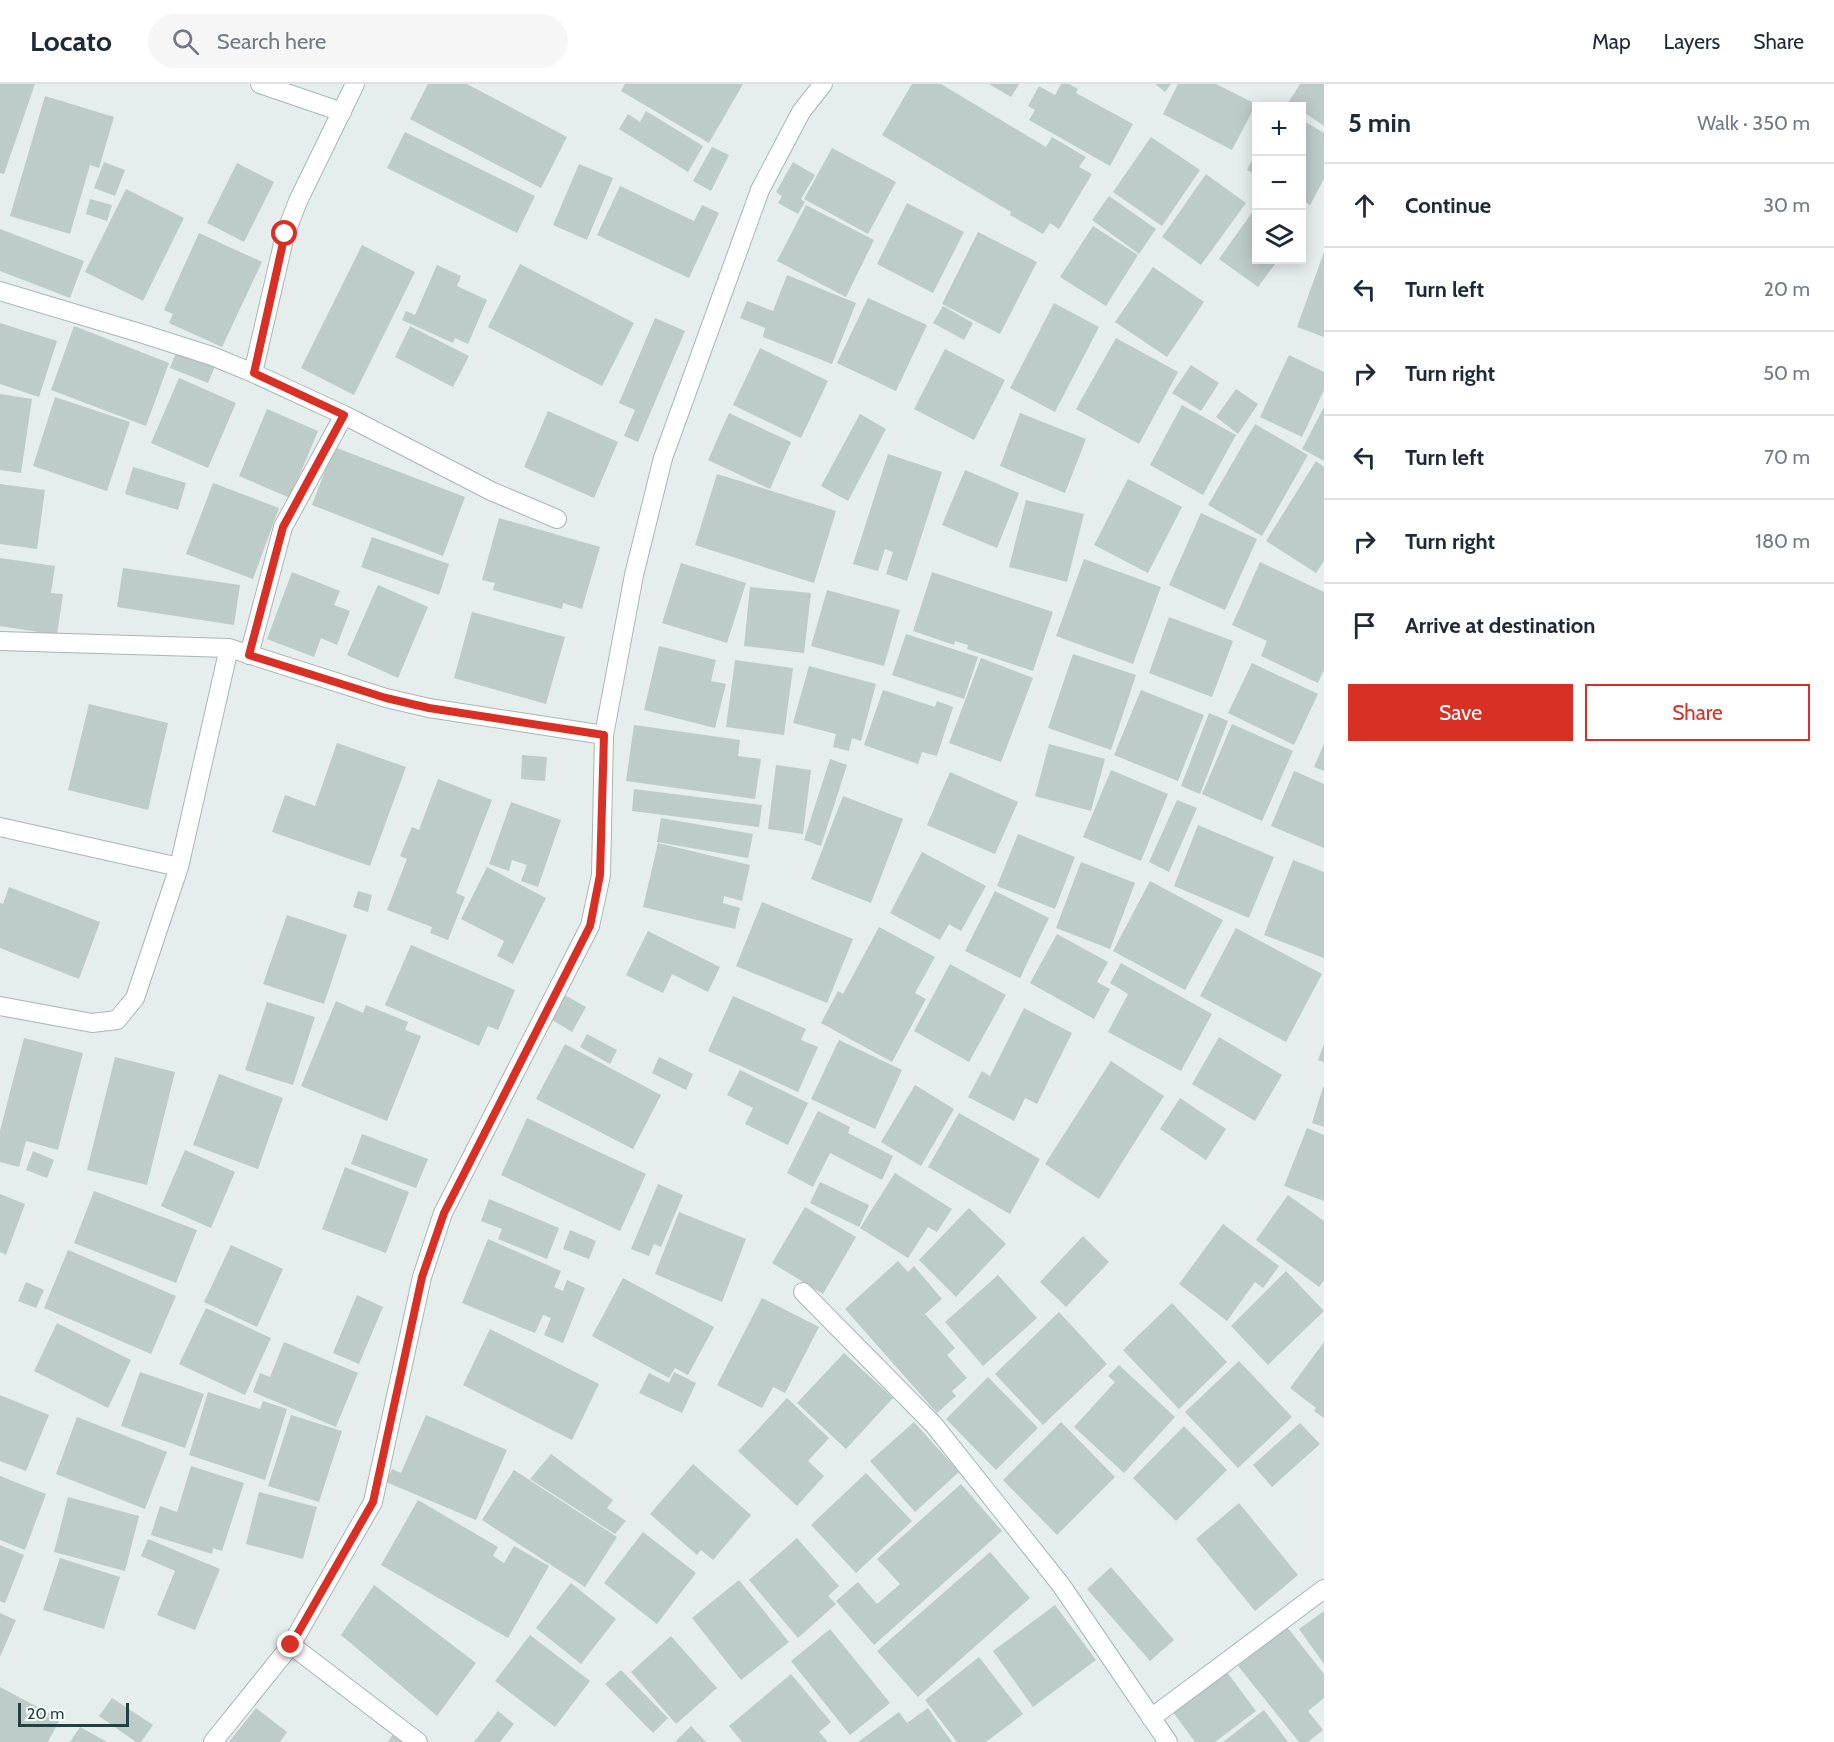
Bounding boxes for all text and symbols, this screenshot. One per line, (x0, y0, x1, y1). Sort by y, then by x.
search box (148, 14, 568, 68)
text: Locato (30, 24, 112, 58)
icon: search (169, 25, 202, 58)
text: Search here (217, 28, 326, 55)
text: Map (1592, 29, 1631, 54)
text: Layers (1664, 29, 1720, 54)
text: Share (1753, 29, 1804, 54)
map controls (1252, 102, 1306, 264)
button: + (1252, 102, 1306, 156)
text: 5 min (1348, 107, 1411, 139)
text: Walk · 350 m (1697, 111, 1810, 135)
button: − (1252, 156, 1306, 210)
icon: ahead (1348, 189, 1381, 222)
text: Continue (1405, 192, 1491, 219)
text: 30 m (1763, 193, 1810, 217)
button: layers (1252, 210, 1306, 264)
route start (271, 220, 297, 246)
icon: left (1348, 273, 1381, 306)
text: Turn left (1405, 276, 1484, 303)
text: 20 m (1764, 277, 1810, 301)
icon: right (1348, 357, 1381, 390)
text: Turn right (1405, 360, 1495, 387)
text: 50 m (1763, 361, 1810, 385)
icon: left (1348, 441, 1381, 474)
text: Turn left (1405, 444, 1484, 471)
text: 70 m (1764, 445, 1810, 469)
icon: right (1348, 525, 1381, 558)
text: Turn right (1405, 528, 1495, 555)
text: 180 m (1755, 529, 1810, 553)
icon: arrive (1348, 609, 1381, 642)
text: Arrive at destination (1405, 612, 1595, 639)
button: Save (1348, 684, 1573, 741)
button: Share (1585, 684, 1810, 741)
route end (277, 1631, 303, 1657)
scale bar (18, 1700, 129, 1728)
text: 20 m (27, 1704, 64, 1723)

